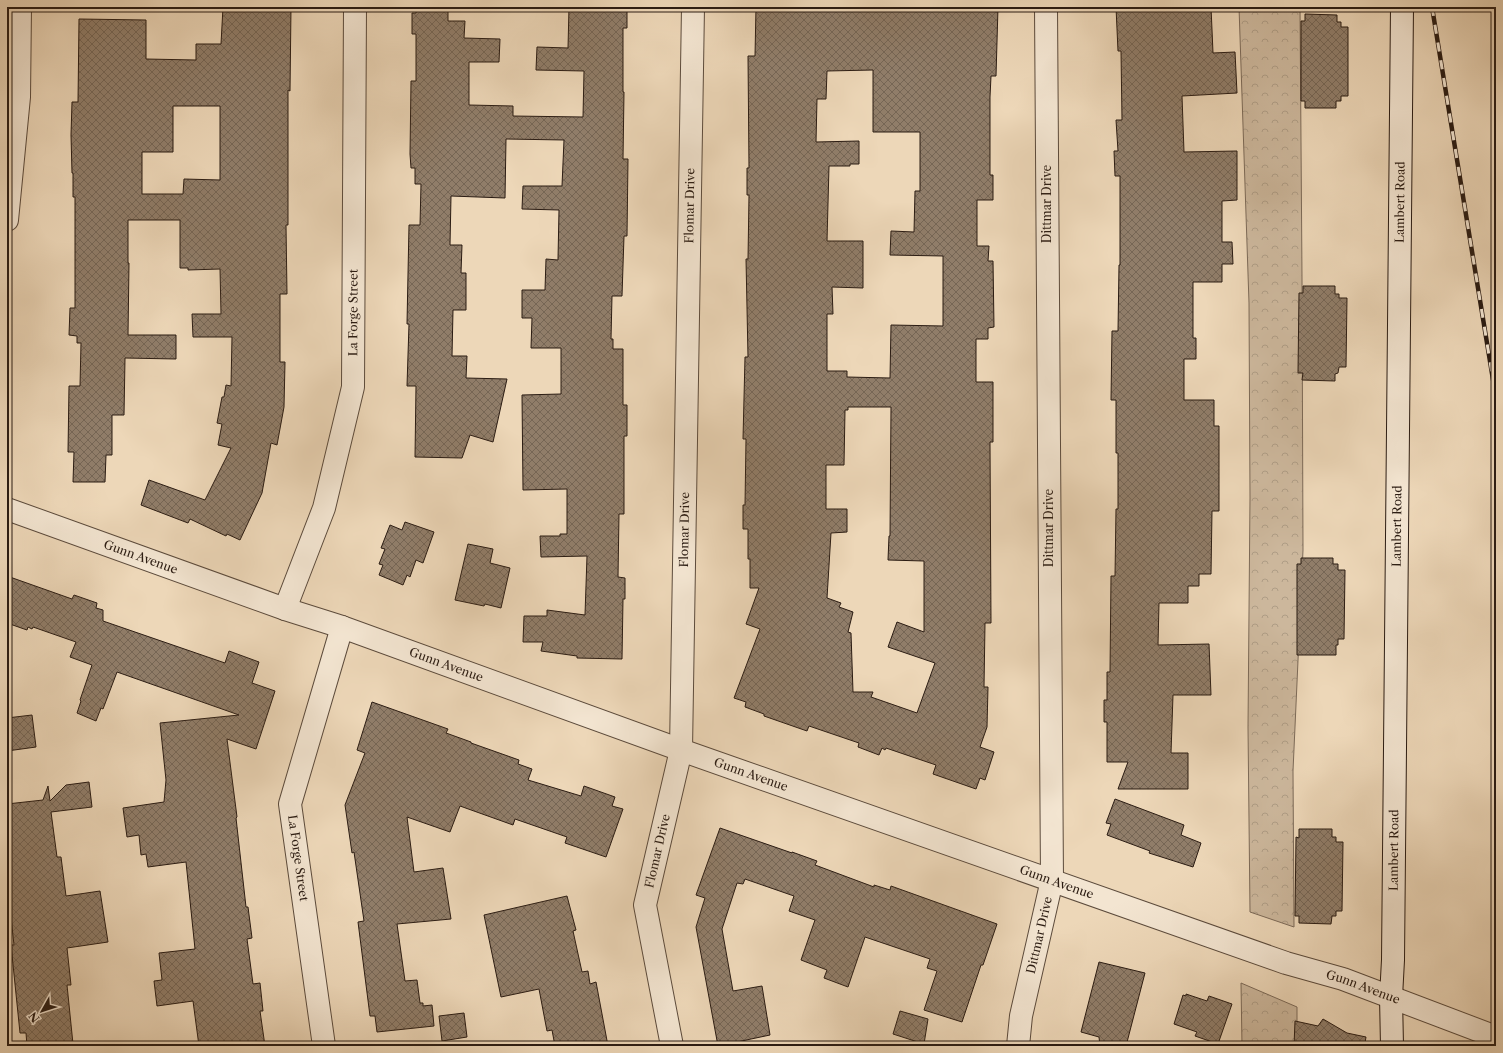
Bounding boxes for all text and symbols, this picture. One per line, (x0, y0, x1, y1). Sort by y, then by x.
street label: Lambert Road (1392, 161, 1408, 243)
street label: Dittmar Drive (1039, 164, 1054, 243)
street label: Flomar Drive (681, 168, 697, 244)
street label: La Forge Street (345, 268, 361, 356)
street label: Lambert Road (1389, 485, 1404, 567)
street label: Dittmar Drive (1041, 488, 1056, 567)
street label: Flomar Drive (676, 492, 692, 568)
street label: Gunn Avenue (102, 536, 180, 577)
street label: Gunn Avenue (407, 644, 486, 685)
street label: Gunn Avenue (712, 754, 790, 794)
street label: Lambert Road (1386, 809, 1401, 891)
street label: Flomar Drive (641, 812, 673, 889)
street label: La Forge Street (285, 814, 312, 903)
street label: Gunn Avenue (1018, 862, 1096, 902)
street label: Dittmar Drive (1023, 895, 1055, 975)
street label: Gunn Avenue (1325, 967, 1402, 1007)
north arrow (22, 991, 62, 1031)
text: N (26, 1009, 43, 1025)

